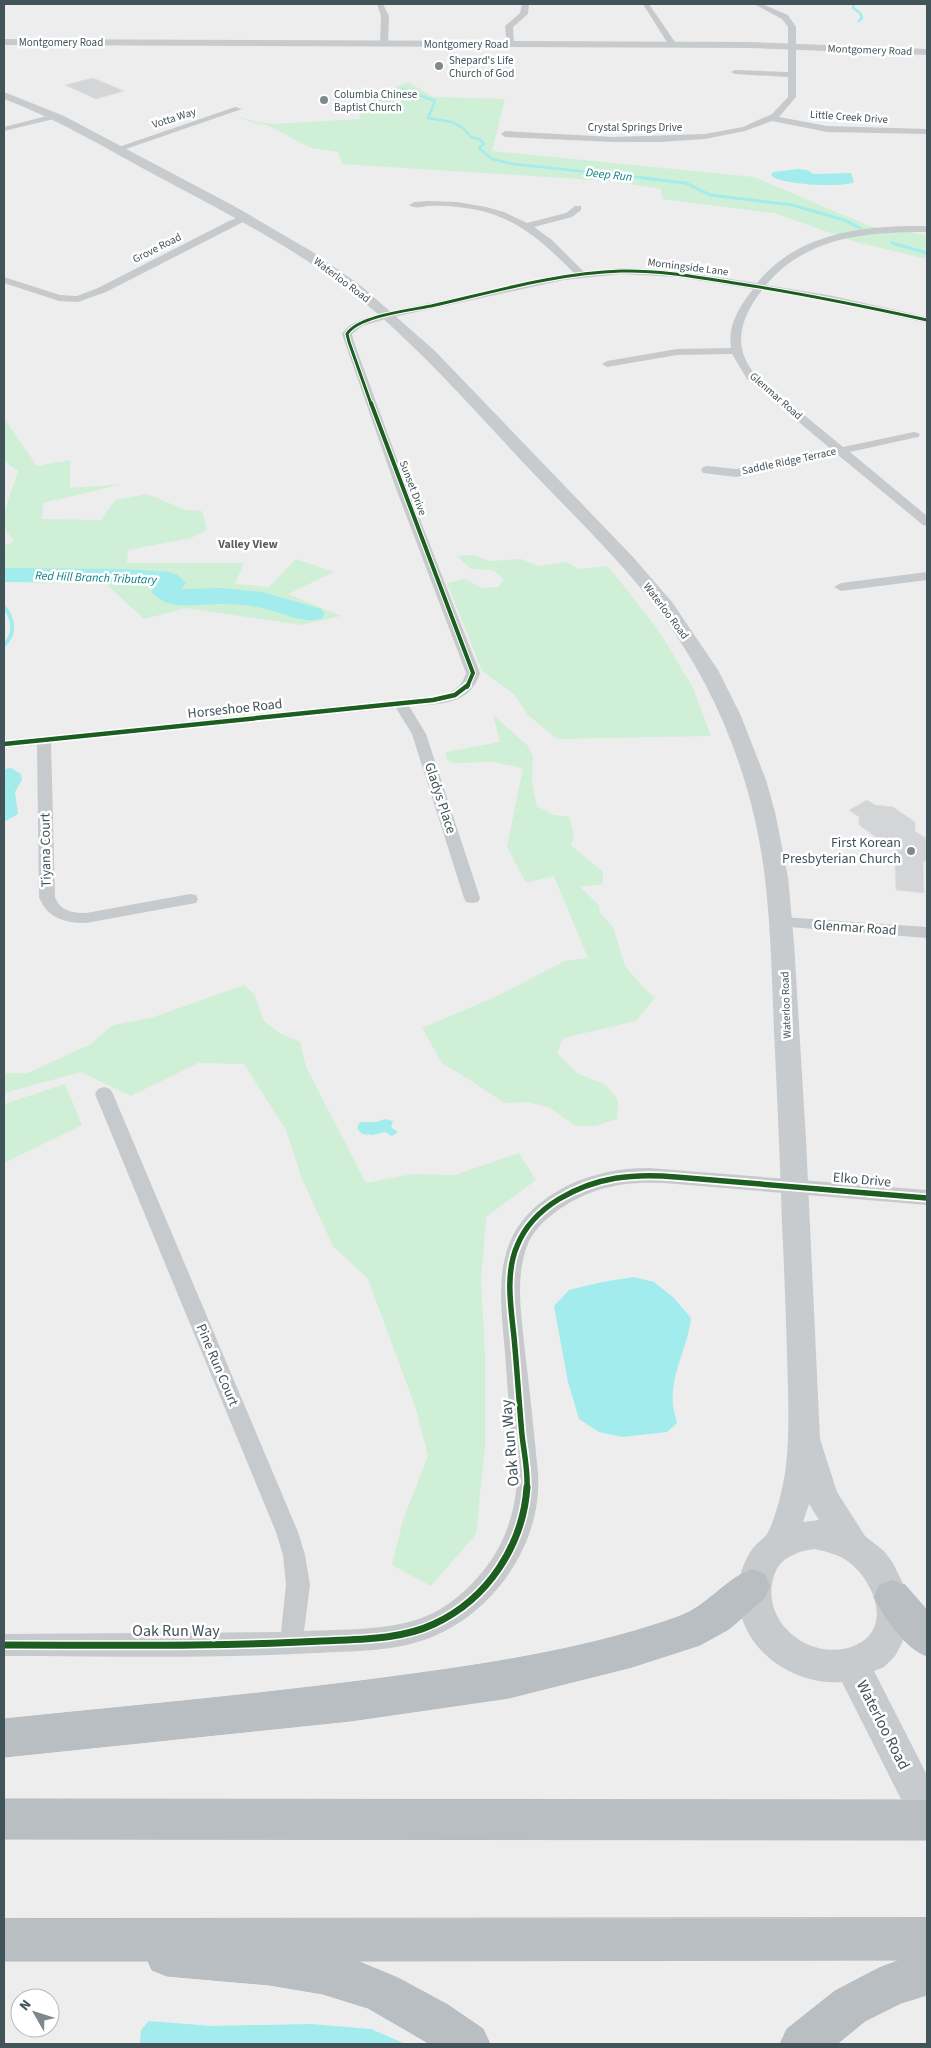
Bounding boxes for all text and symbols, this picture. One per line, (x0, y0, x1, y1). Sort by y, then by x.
street label: Montgomery Road (19, 35, 103, 50)
street label: Montgomery Road (424, 37, 508, 52)
street label: Montgomery Road (827, 41, 913, 59)
place label: Shepard's Life Church of God (449, 53, 514, 81)
marker: Shepard's Life Church of God (433, 60, 445, 72)
place label: Columbia Chinese Baptist Church (334, 87, 418, 115)
marker: Columbia Chinese Baptist Church (318, 94, 330, 106)
street label: Votta Way (150, 104, 198, 132)
street label: Little Creek Drive (810, 107, 889, 127)
street label: Crystal Springs Drive (588, 120, 683, 135)
water label: Deep Run (585, 164, 633, 186)
street label: Grove Road (130, 229, 184, 267)
street label: Waterloo Road (311, 254, 373, 306)
street label: Morningside Lane (647, 255, 730, 279)
street label: Glenmar Road (746, 369, 806, 423)
street label: Saddle Ridge Terrace (740, 444, 838, 478)
street label: Sunset Drive (396, 458, 431, 518)
district label: Valley View (217, 536, 279, 553)
water label: Red Hill Branch Tributary (35, 567, 158, 589)
street label: Waterloo Road (640, 580, 692, 642)
street label: Horseshoe Road (187, 694, 283, 724)
street label: Gladys Place (419, 760, 461, 836)
street label: Tiyana Court (35, 812, 57, 887)
place label: First Korean Presbyterian Church (782, 833, 901, 869)
marker: First Korean Presbyterian Church (905, 845, 917, 857)
street label: Glenmar Road (813, 915, 897, 941)
street label: Waterloo Road (777, 971, 795, 1039)
street label: Elko Drive (832, 1167, 892, 1193)
street label: Pine Run Court (191, 1321, 243, 1409)
street label: Oak Run Way (495, 1398, 525, 1488)
street label: Oak Run Way (132, 1620, 220, 1642)
street label: Waterloo Road (851, 1676, 915, 1774)
north arrow (10, 1988, 60, 2038)
text: N (15, 1996, 36, 2015)

